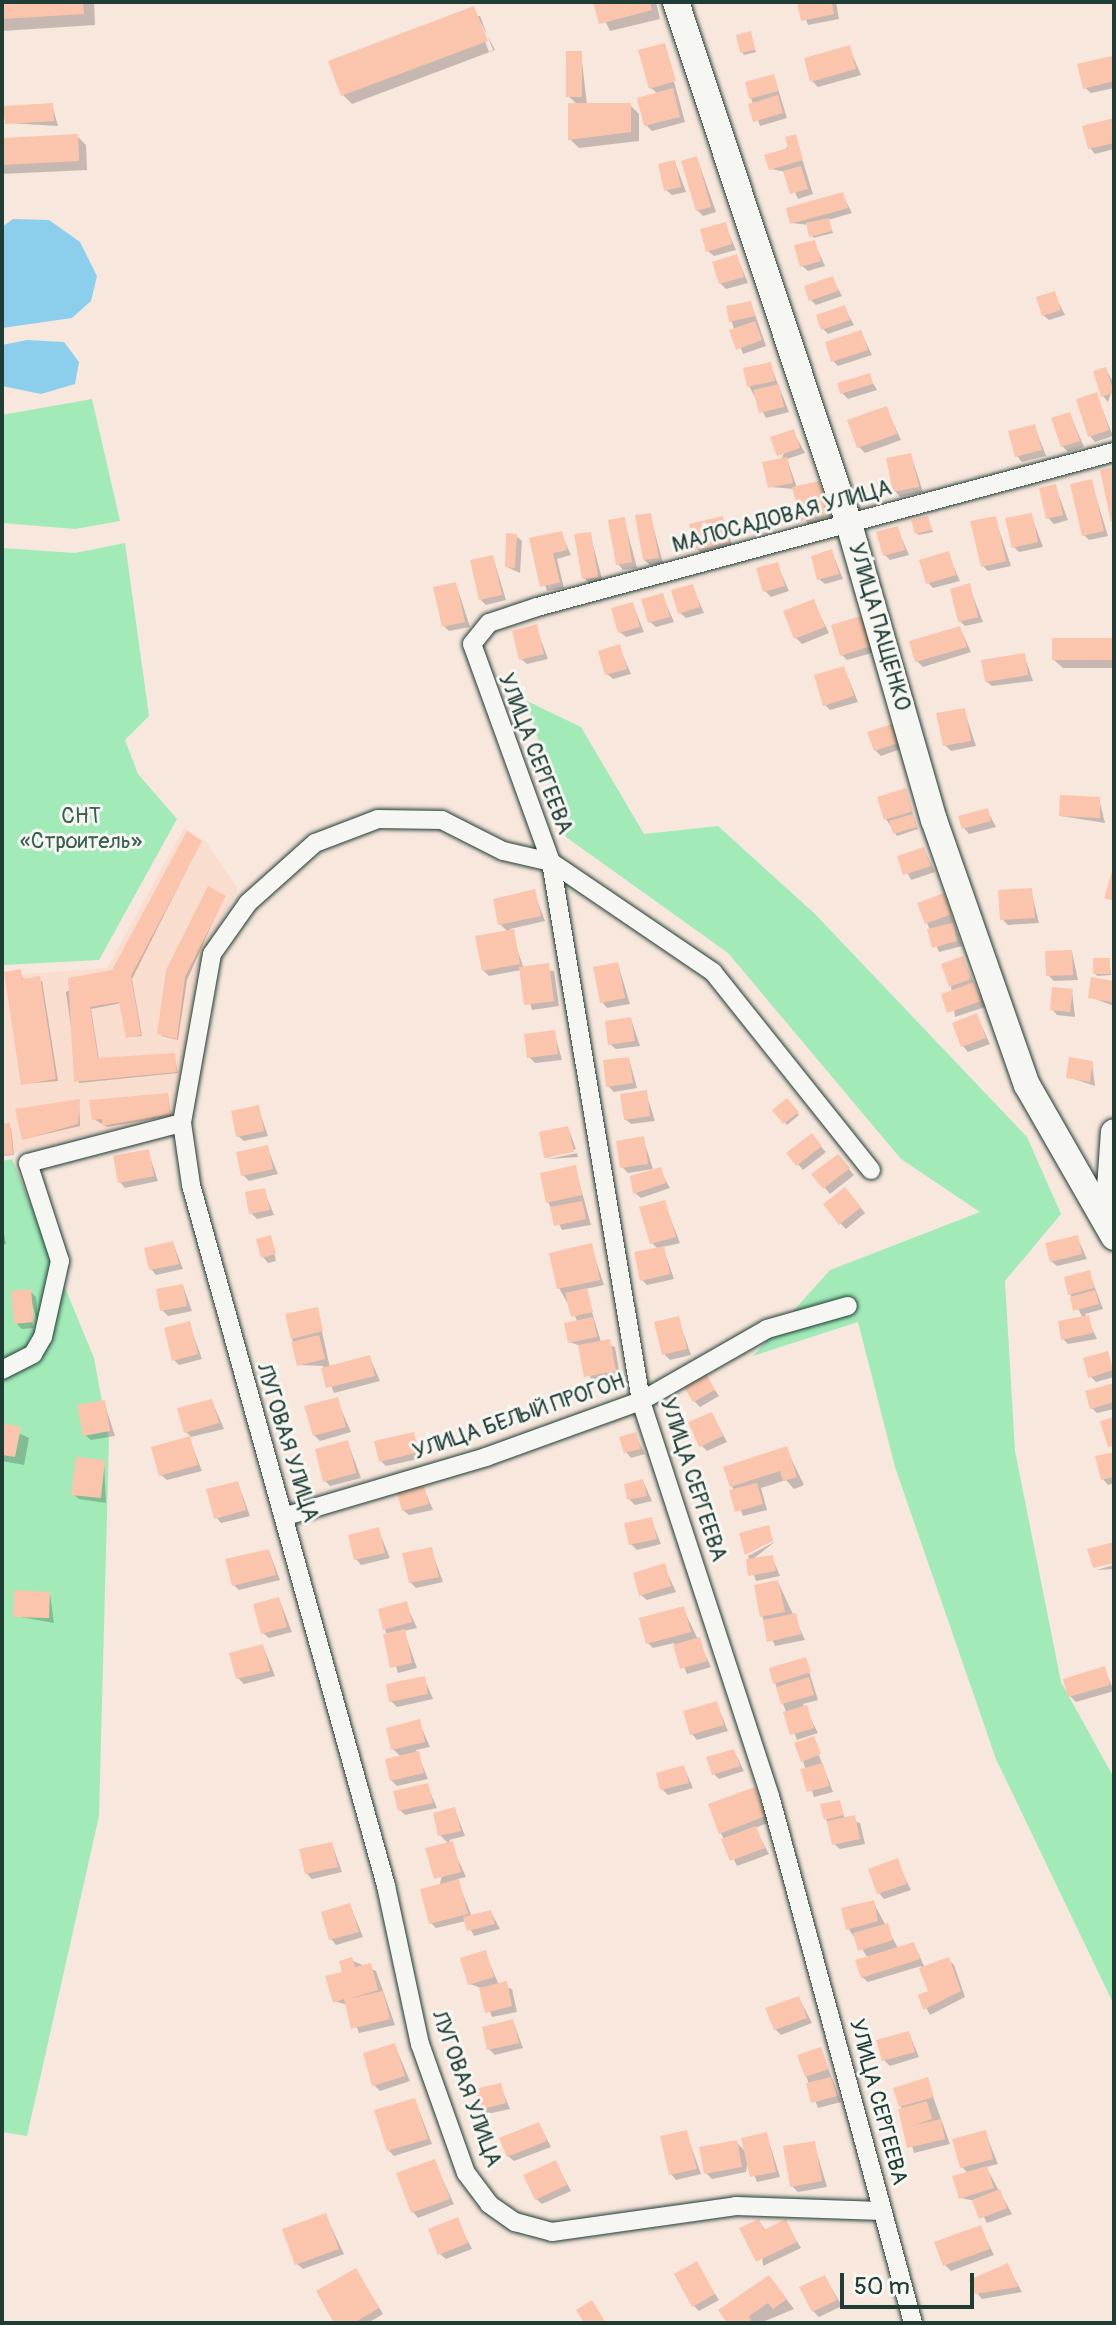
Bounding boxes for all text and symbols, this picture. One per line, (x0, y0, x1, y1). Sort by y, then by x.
street label: МАЛОСАДОВАЯ УЛИЦА (669, 475, 895, 559)
street label: УЛИЦА ПАЩЕНКО (842, 540, 916, 714)
street label: УЛИЦА СЕРГЕЕВА (492, 670, 578, 838)
park label: СНТ «Строитель» (20, 803, 142, 854)
street label: ЛУГОВАЯ УЛИЦА (250, 1360, 324, 1526)
street label: УЛИЦА БЕЛЫЙ ПРОГОН (410, 1368, 628, 1466)
street label: УЛИЦА СЕРГЕЕВА (654, 1395, 732, 1565)
street label: ЛУГОВАЯ УЛИЦА (425, 2007, 507, 2171)
street label: УЛИЦА СЕРГЕЕВА (843, 2016, 913, 2188)
scale bar (844, 2257, 978, 2307)
text: 50 m (854, 2272, 910, 2301)

